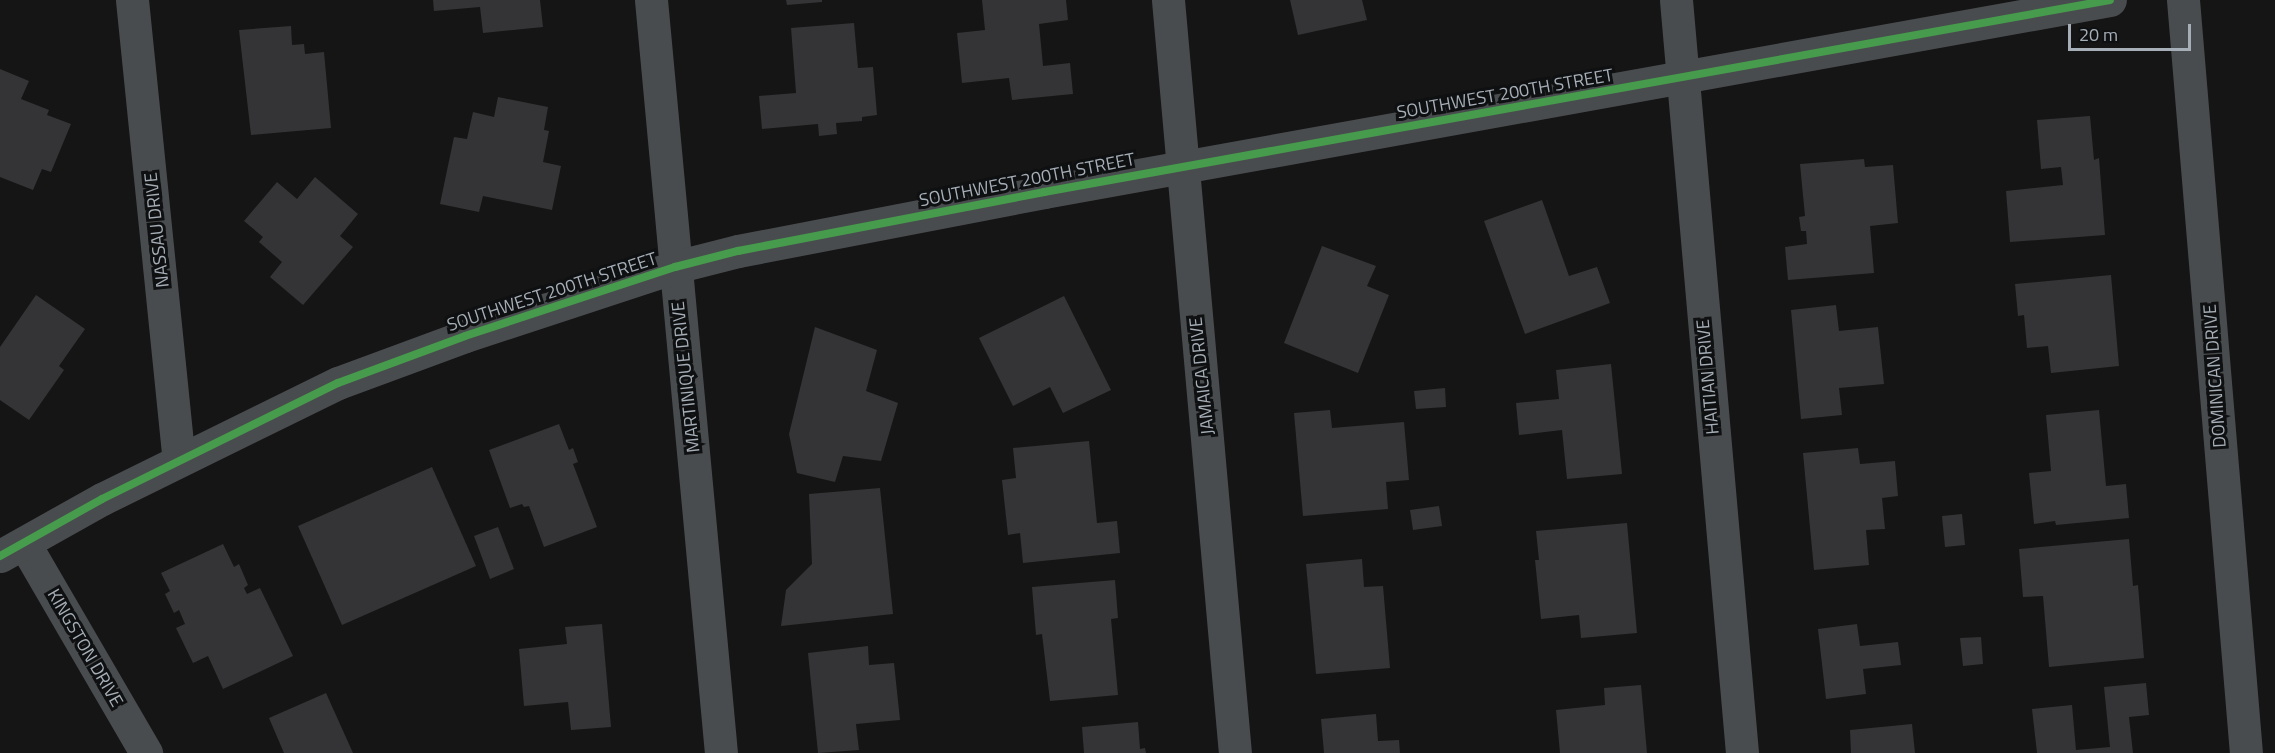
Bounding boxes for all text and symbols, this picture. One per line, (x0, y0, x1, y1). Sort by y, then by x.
scale bar (2071, 12, 2194, 50)
text: 20 m (2079, 21, 2118, 48)
street label: SOUTHWEST 200TH STREET (1395, 64, 1615, 124)
street label: SOUTHWEST 200TH STREET (917, 148, 1137, 212)
street label: NASSAU DRIVE (140, 171, 174, 289)
street label: SOUTHWEST 200TH STREET (444, 248, 660, 336)
street label: MARTINIQUE DRIVE (667, 300, 705, 454)
street label: DOMINICAN DRIVE (2199, 304, 2231, 448)
street label: JAMAICA DRIVE (1185, 316, 1219, 436)
street label: HAITIAN DRIVE (1692, 318, 1724, 436)
street label: KINGSTON DRIVE (43, 585, 127, 711)

